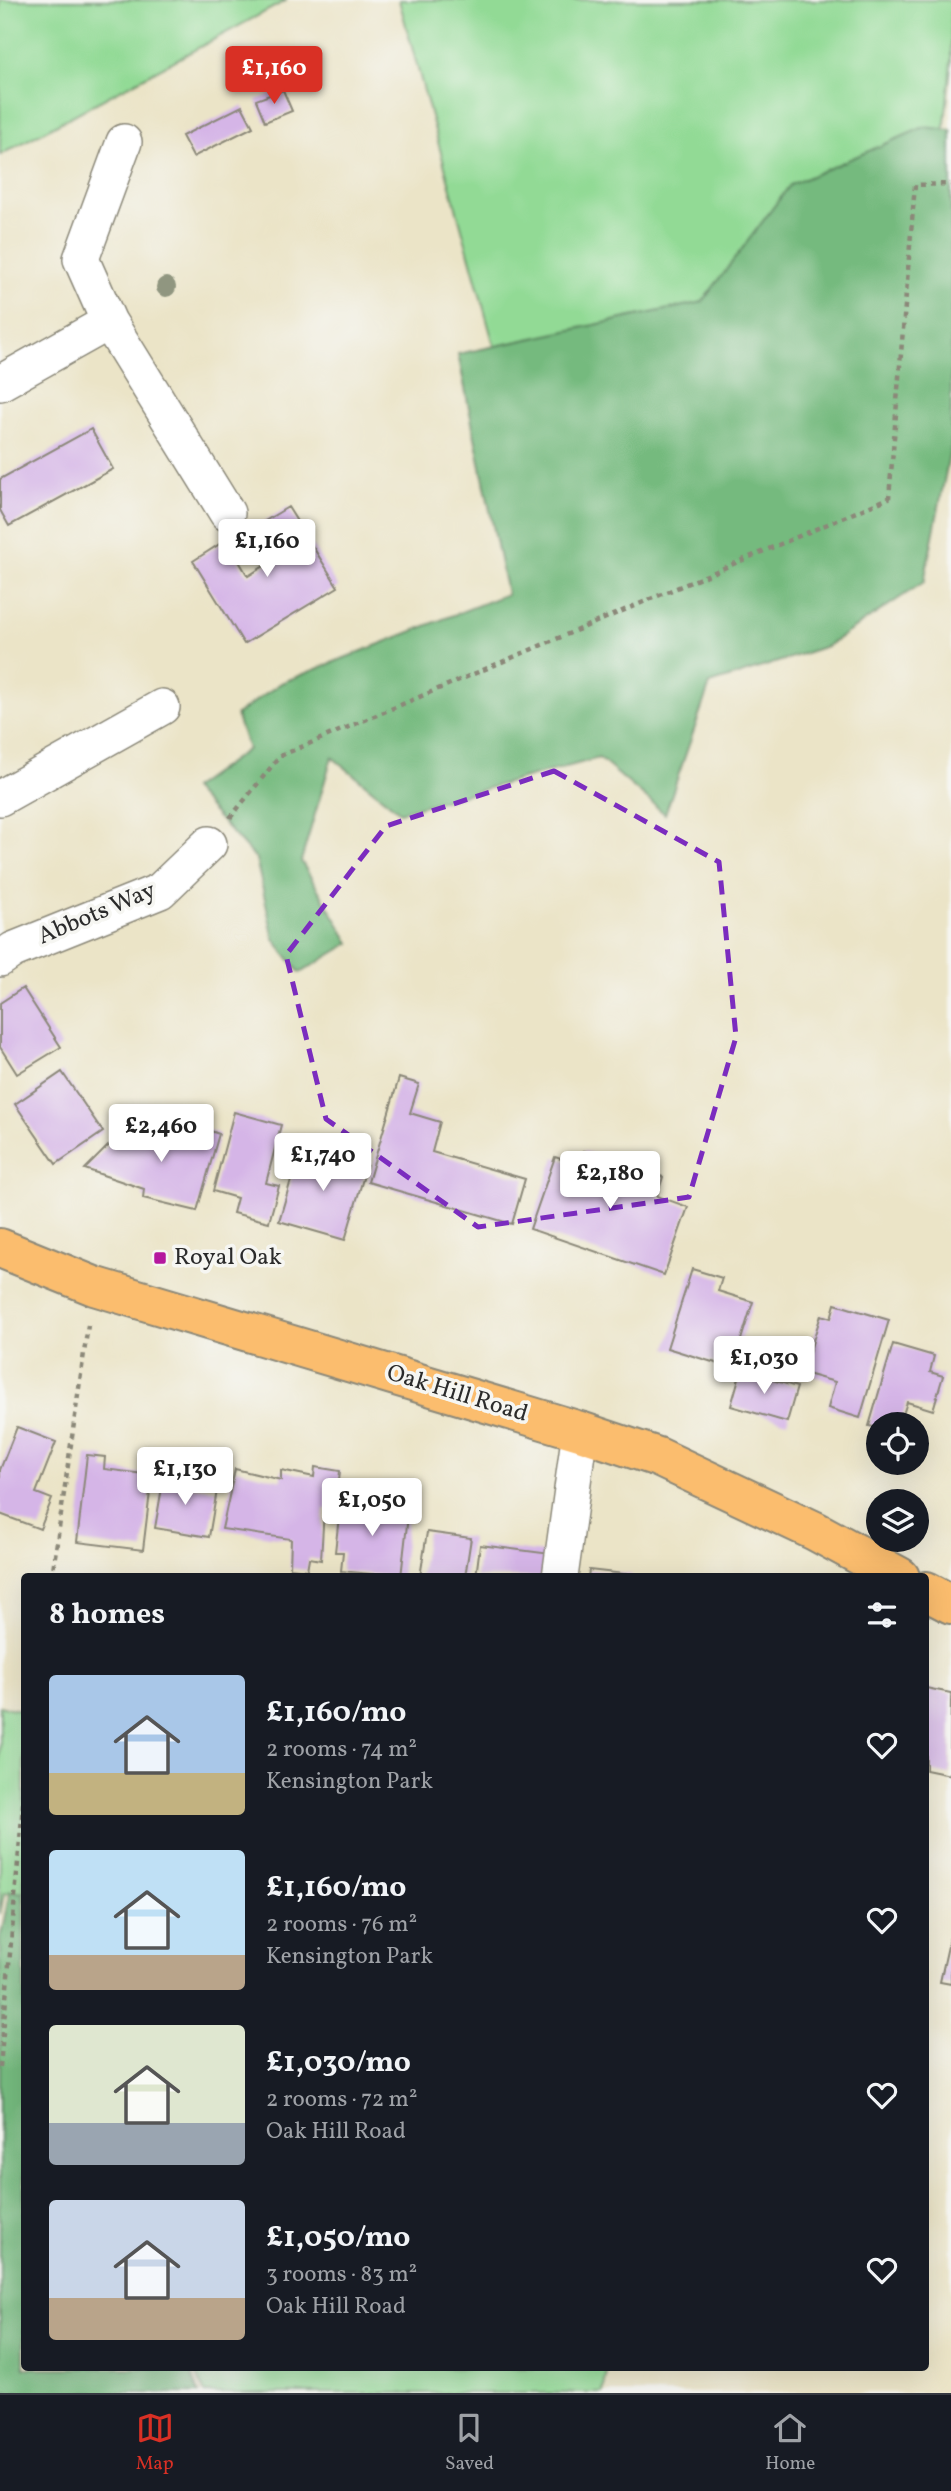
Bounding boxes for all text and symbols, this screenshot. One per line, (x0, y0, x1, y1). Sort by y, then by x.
pin: £1,160 (217, 46, 331, 106)
text: £1,160 (241, 53, 307, 85)
pin: £1,160 (210, 520, 324, 579)
text: £1,160 (234, 526, 300, 558)
street label: Abbots Way (33, 874, 161, 954)
pin: £2,460 (104, 1104, 218, 1164)
text: £2,460 (125, 1111, 197, 1143)
pin: £1,740 (266, 1134, 380, 1193)
text: £1,740 (290, 1140, 356, 1172)
pin: £2,180 (553, 1152, 667, 1211)
text: £2,180 (576, 1158, 644, 1190)
place label: Royal Oak (174, 1241, 282, 1275)
marker: Royal Oak (152, 1250, 168, 1266)
pin: £1,030 (707, 1336, 821, 1396)
text: £1,030 (730, 1343, 798, 1375)
street label: Oak Hill Road (382, 1356, 532, 1432)
map controls (866, 1412, 929, 1552)
button: locate (866, 1412, 929, 1475)
pin: £1,130 (128, 1448, 242, 1507)
text: £1,130 (153, 1454, 217, 1486)
pin: £1,050 (315, 1478, 429, 1538)
text: £1,050 (338, 1485, 406, 1517)
button: layers (866, 1489, 929, 1552)
text: 8 homes (49, 1594, 165, 1636)
icon: filters (863, 1596, 901, 1634)
text: £1,160/mo (266, 1692, 407, 1734)
icon: home (105, 1703, 189, 1787)
icon: heart (863, 1726, 901, 1764)
text: 2 rooms · 74 m² (266, 1734, 417, 1766)
text: Kensington Park (266, 1766, 433, 1798)
text: £1,160/mo (266, 1867, 407, 1909)
icon: home (105, 1878, 189, 1962)
icon: heart (863, 1901, 901, 1939)
text: 2 rooms · 76 m² (266, 1909, 417, 1941)
text: Kensington Park (266, 1941, 433, 1973)
text: £1,030/mo (266, 2042, 411, 2084)
icon: home (105, 2053, 189, 2137)
icon: heart (863, 2076, 901, 2114)
text: 2 rooms · 72 m² (266, 2084, 417, 2116)
text: Oak Hill Road (266, 2116, 406, 2148)
text: £1,050/mo (266, 2217, 410, 2259)
icon: home (105, 2228, 189, 2312)
icon: heart (863, 2251, 901, 2289)
text: 3 rooms · 83 m² (266, 2259, 417, 2291)
text: Oak Hill Road (266, 2291, 406, 2323)
tab: Map (136, 2409, 174, 2477)
tab: Saved (445, 2409, 494, 2477)
tab: Home (765, 2409, 815, 2477)

